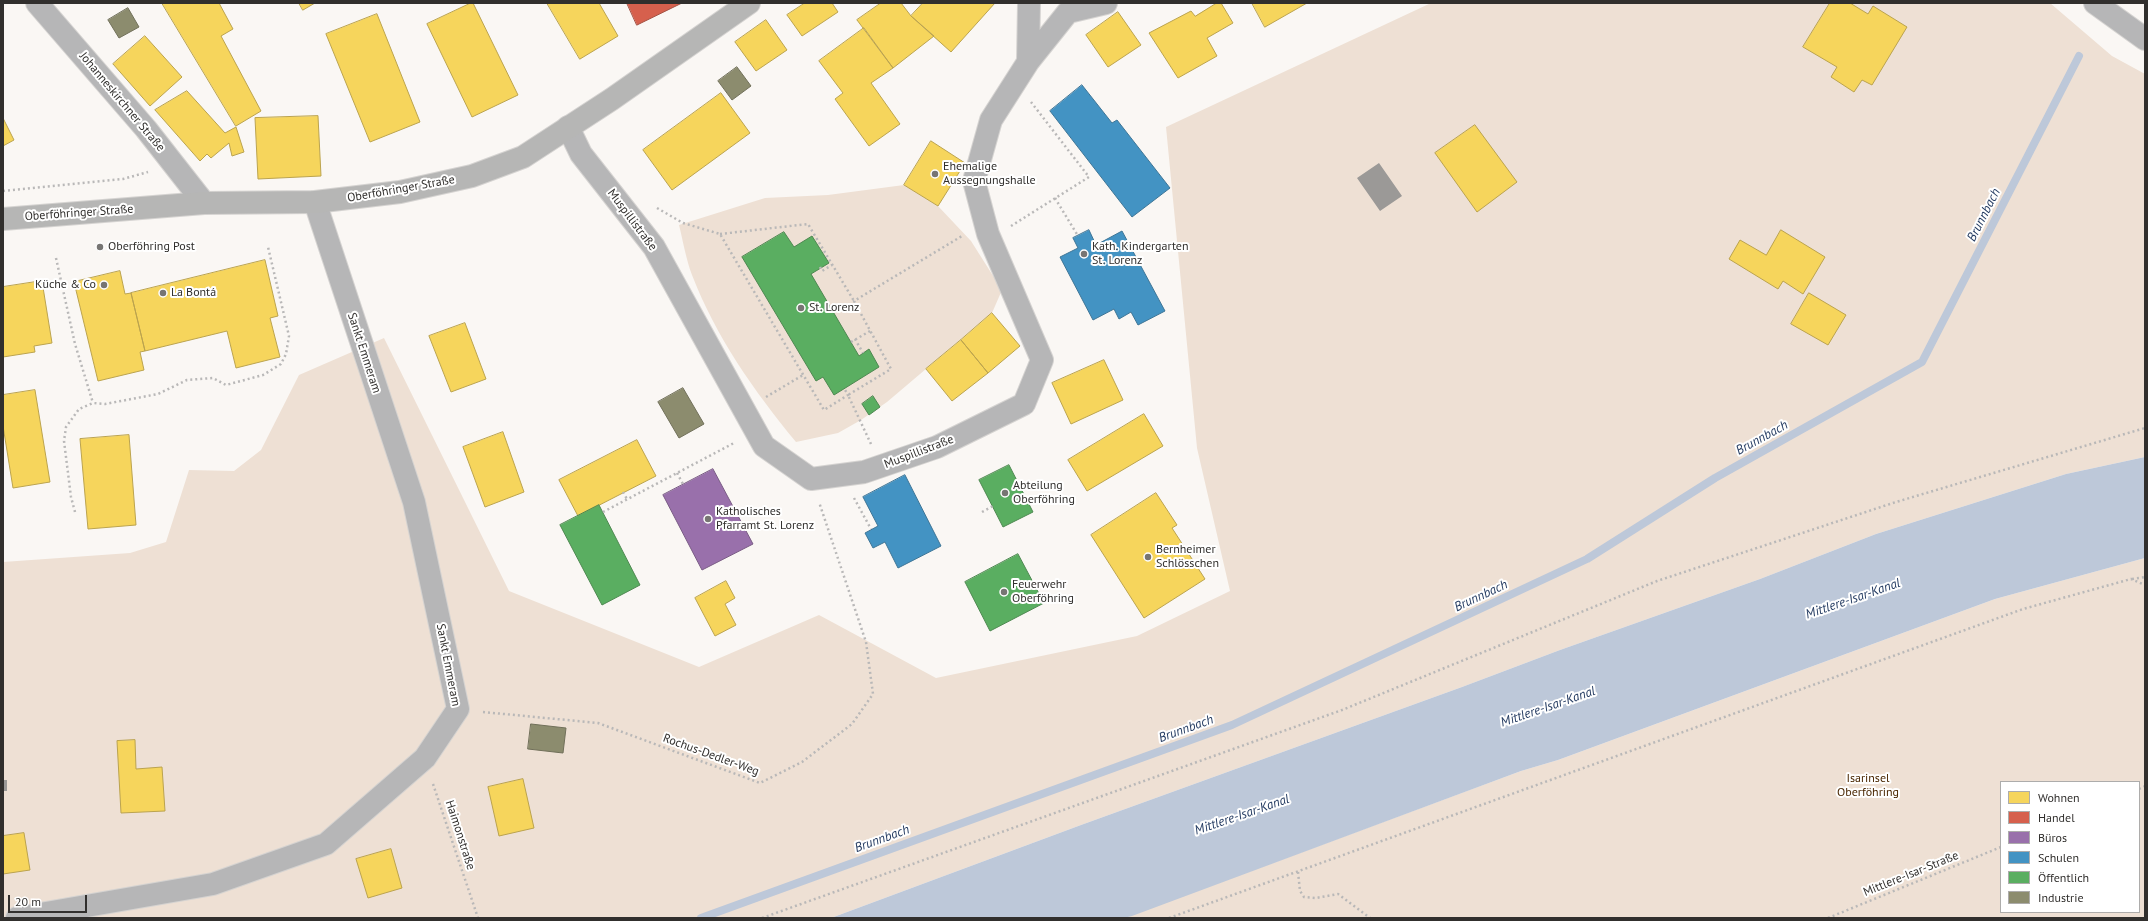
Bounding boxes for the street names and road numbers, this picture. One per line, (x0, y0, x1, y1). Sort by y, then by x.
street label: Johanneskirchner Straße (76, 49, 168, 155)
street label: Oberföhringer Straße (346, 172, 456, 206)
street label: Muspillistraße (604, 186, 660, 254)
street label: Oberföhringer Straße (24, 202, 134, 224)
street label: Sankt Emmeram (344, 311, 384, 395)
street label: Muspillistraße (882, 432, 956, 472)
street label: Sankt Emmeram (433, 623, 463, 707)
street label: Rochus-Dedler-Weg (661, 731, 761, 779)
street label: Haimonstraße (442, 798, 478, 872)
street label: Mittlere-Isar-Straße (1861, 848, 1961, 900)

